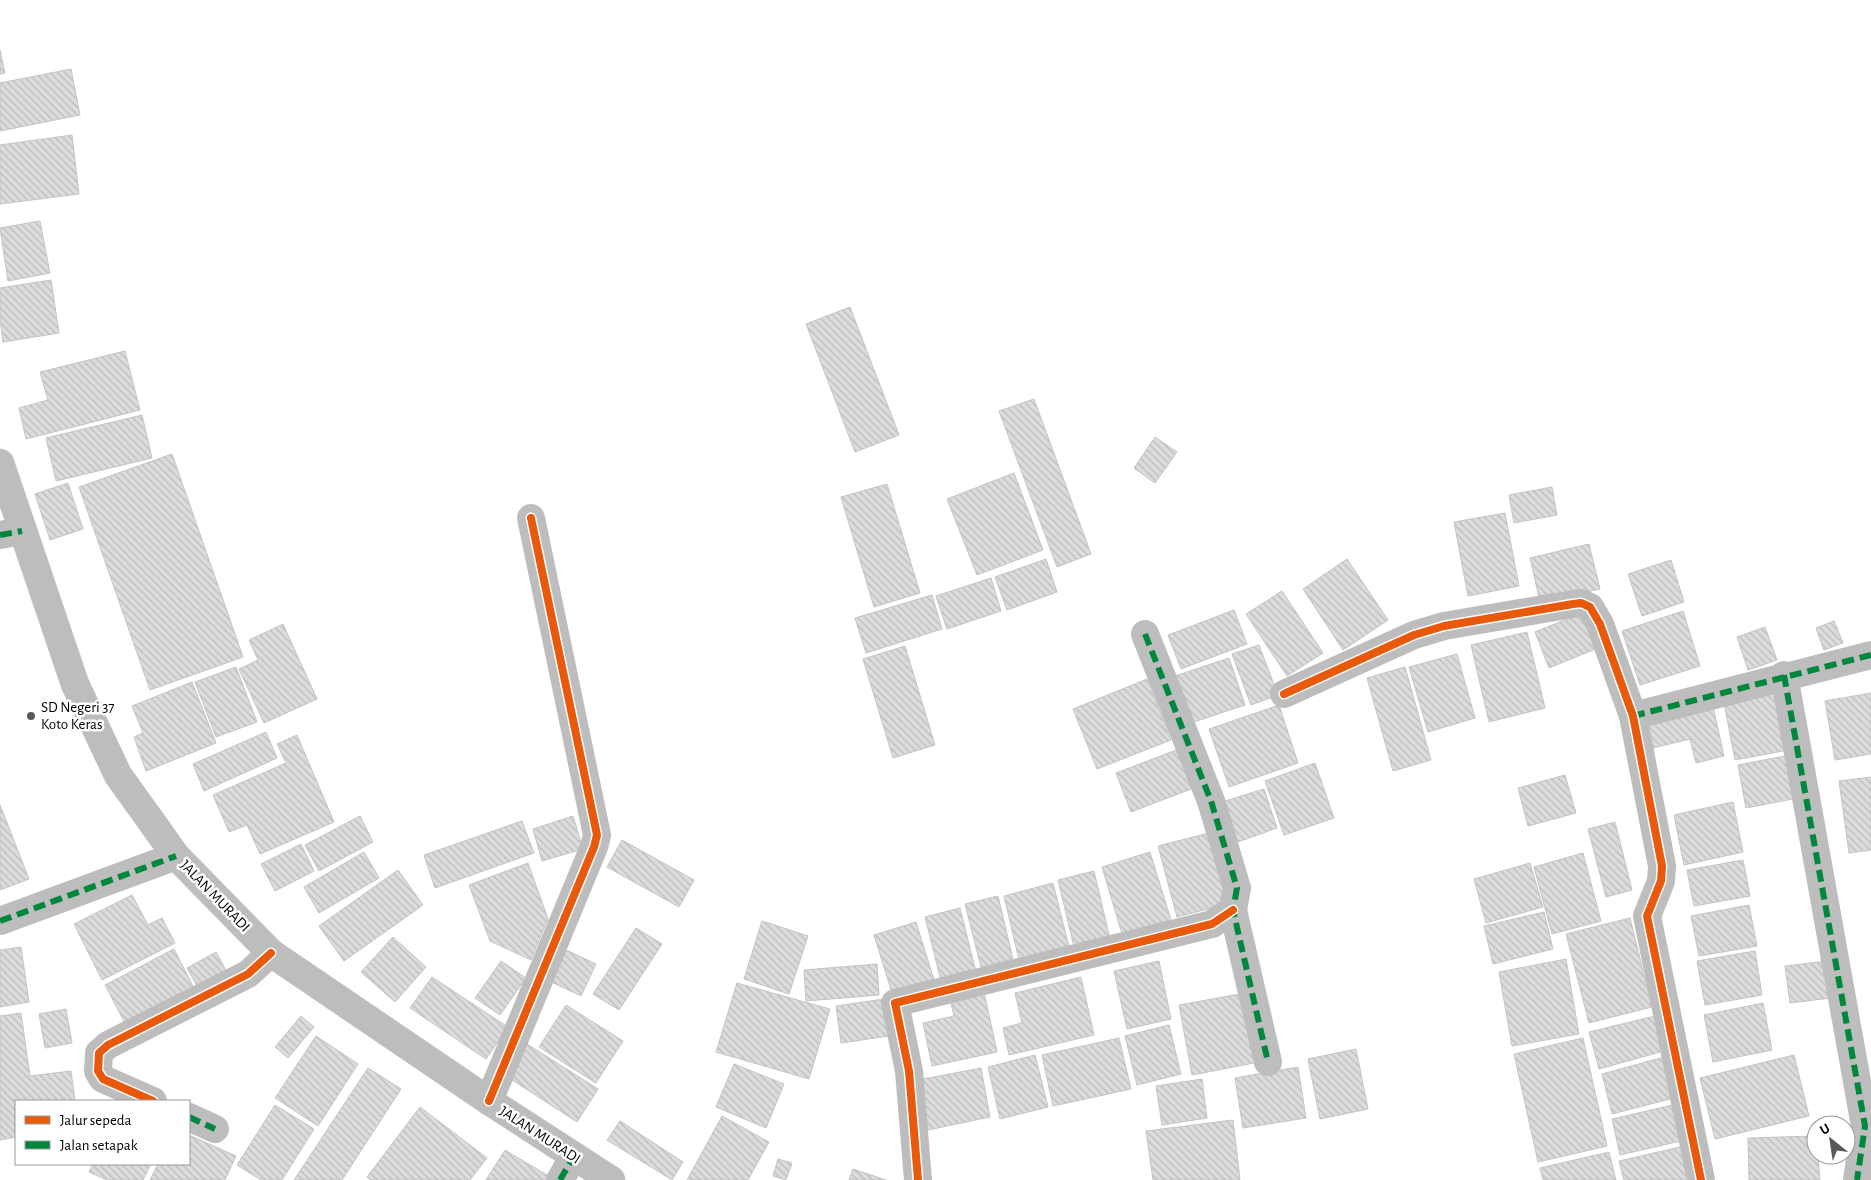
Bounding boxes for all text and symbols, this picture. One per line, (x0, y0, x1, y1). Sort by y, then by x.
place label: SD Negeri 37 Koto Keras (41, 700, 115, 732)
marker: SD Negeri 37 Koto Keras (25, 710, 37, 722)
street label: JALAN MURADI (177, 857, 253, 935)
legend (15, 1100, 190, 1165)
street label: JALAN MURADI (497, 1103, 583, 1167)
text: Jalur sepeda (60, 1113, 132, 1128)
north arrow (1806, 1115, 1856, 1165)
text: U (1818, 1121, 1832, 1138)
text: Jalan setapak (60, 1138, 138, 1153)

